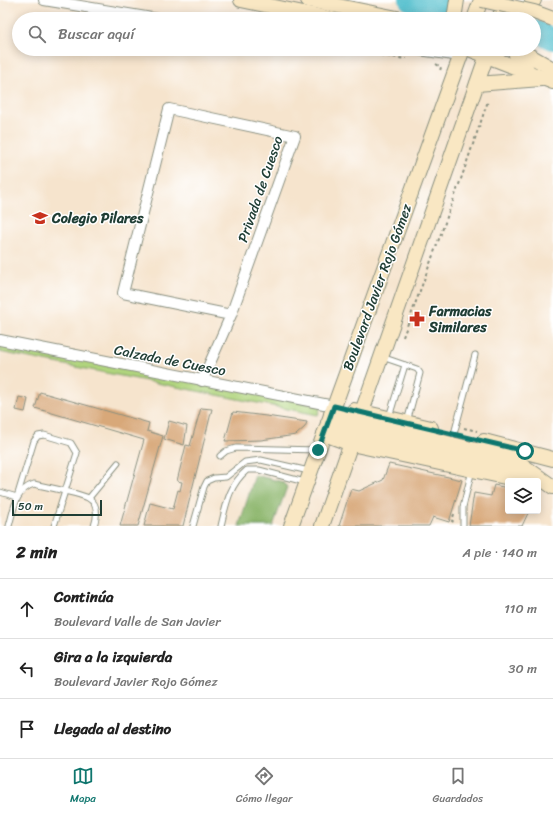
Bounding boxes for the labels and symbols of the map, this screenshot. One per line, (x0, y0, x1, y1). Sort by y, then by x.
street label: Privada de Cuesco (231, 132, 290, 246)
street label: Boulevard Javier Rojo Gómez (336, 200, 419, 374)
place label: Colegio Pilares (51, 206, 144, 231)
school or university icon: Colegio Pilares (31, 209, 49, 227)
place label: Farmacias Similares (428, 299, 492, 340)
pharmacy icon: Farmacias Similares (408, 310, 426, 328)
street label: Calzada de Cuesco (112, 337, 228, 384)
route end (309, 441, 327, 459)
route start (516, 442, 534, 460)
scale bar (12, 498, 102, 517)

